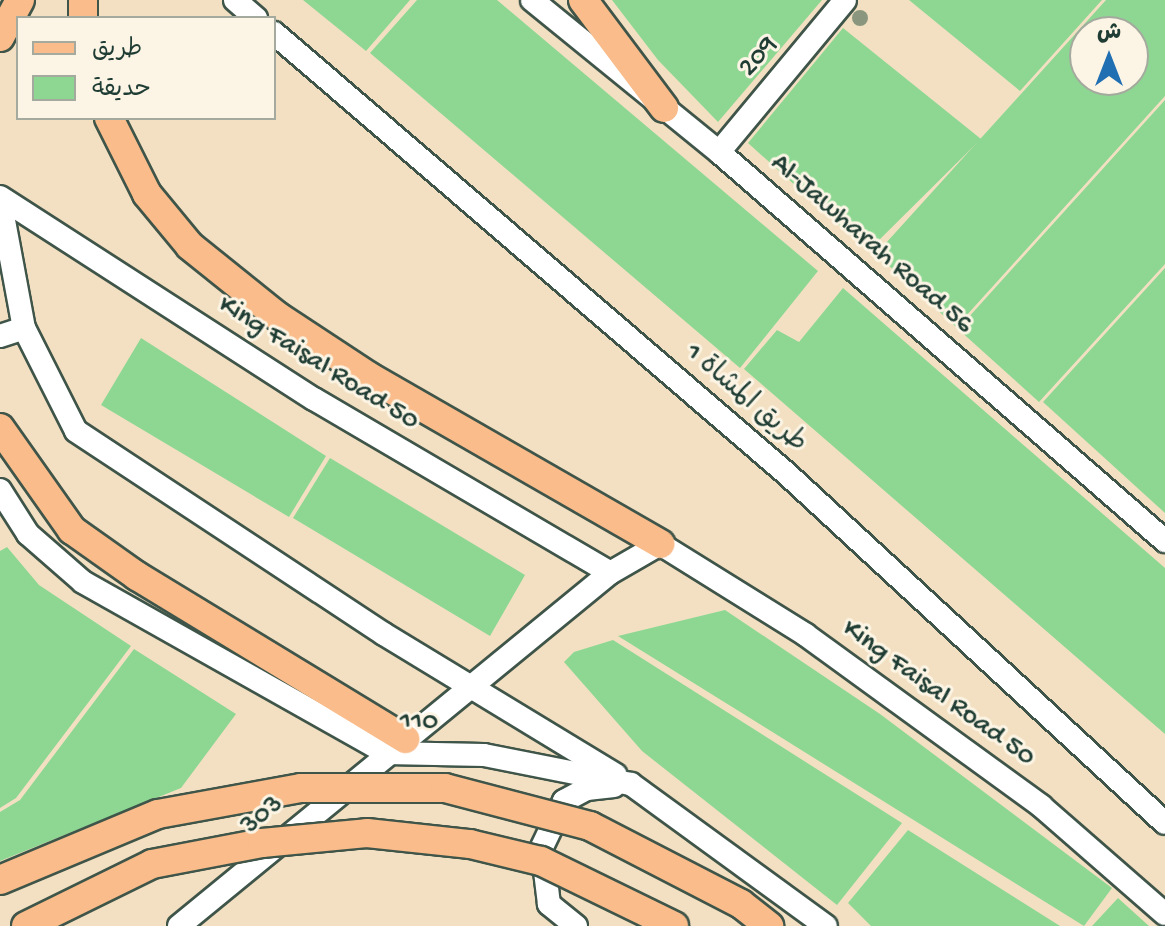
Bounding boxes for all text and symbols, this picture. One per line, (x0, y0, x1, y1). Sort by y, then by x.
legend (16, 16, 276, 120)
north arrow (1069, 16, 1149, 96)
text: ش (1097, 21, 1121, 47)
street label: 209 (732, 29, 786, 85)
text: طريق (92, 36, 142, 65)
text: حديقة (92, 76, 151, 105)
street label: Al-Jawharah Road 56 (763, 148, 979, 342)
street label: King Faisal Road 50 (211, 289, 425, 439)
street label: طريق المشاة 1 (677, 337, 813, 461)
street label: King Faisal Road 50 (835, 613, 1041, 775)
street label: 110 (399, 706, 439, 740)
street label: 303 (235, 789, 291, 843)

